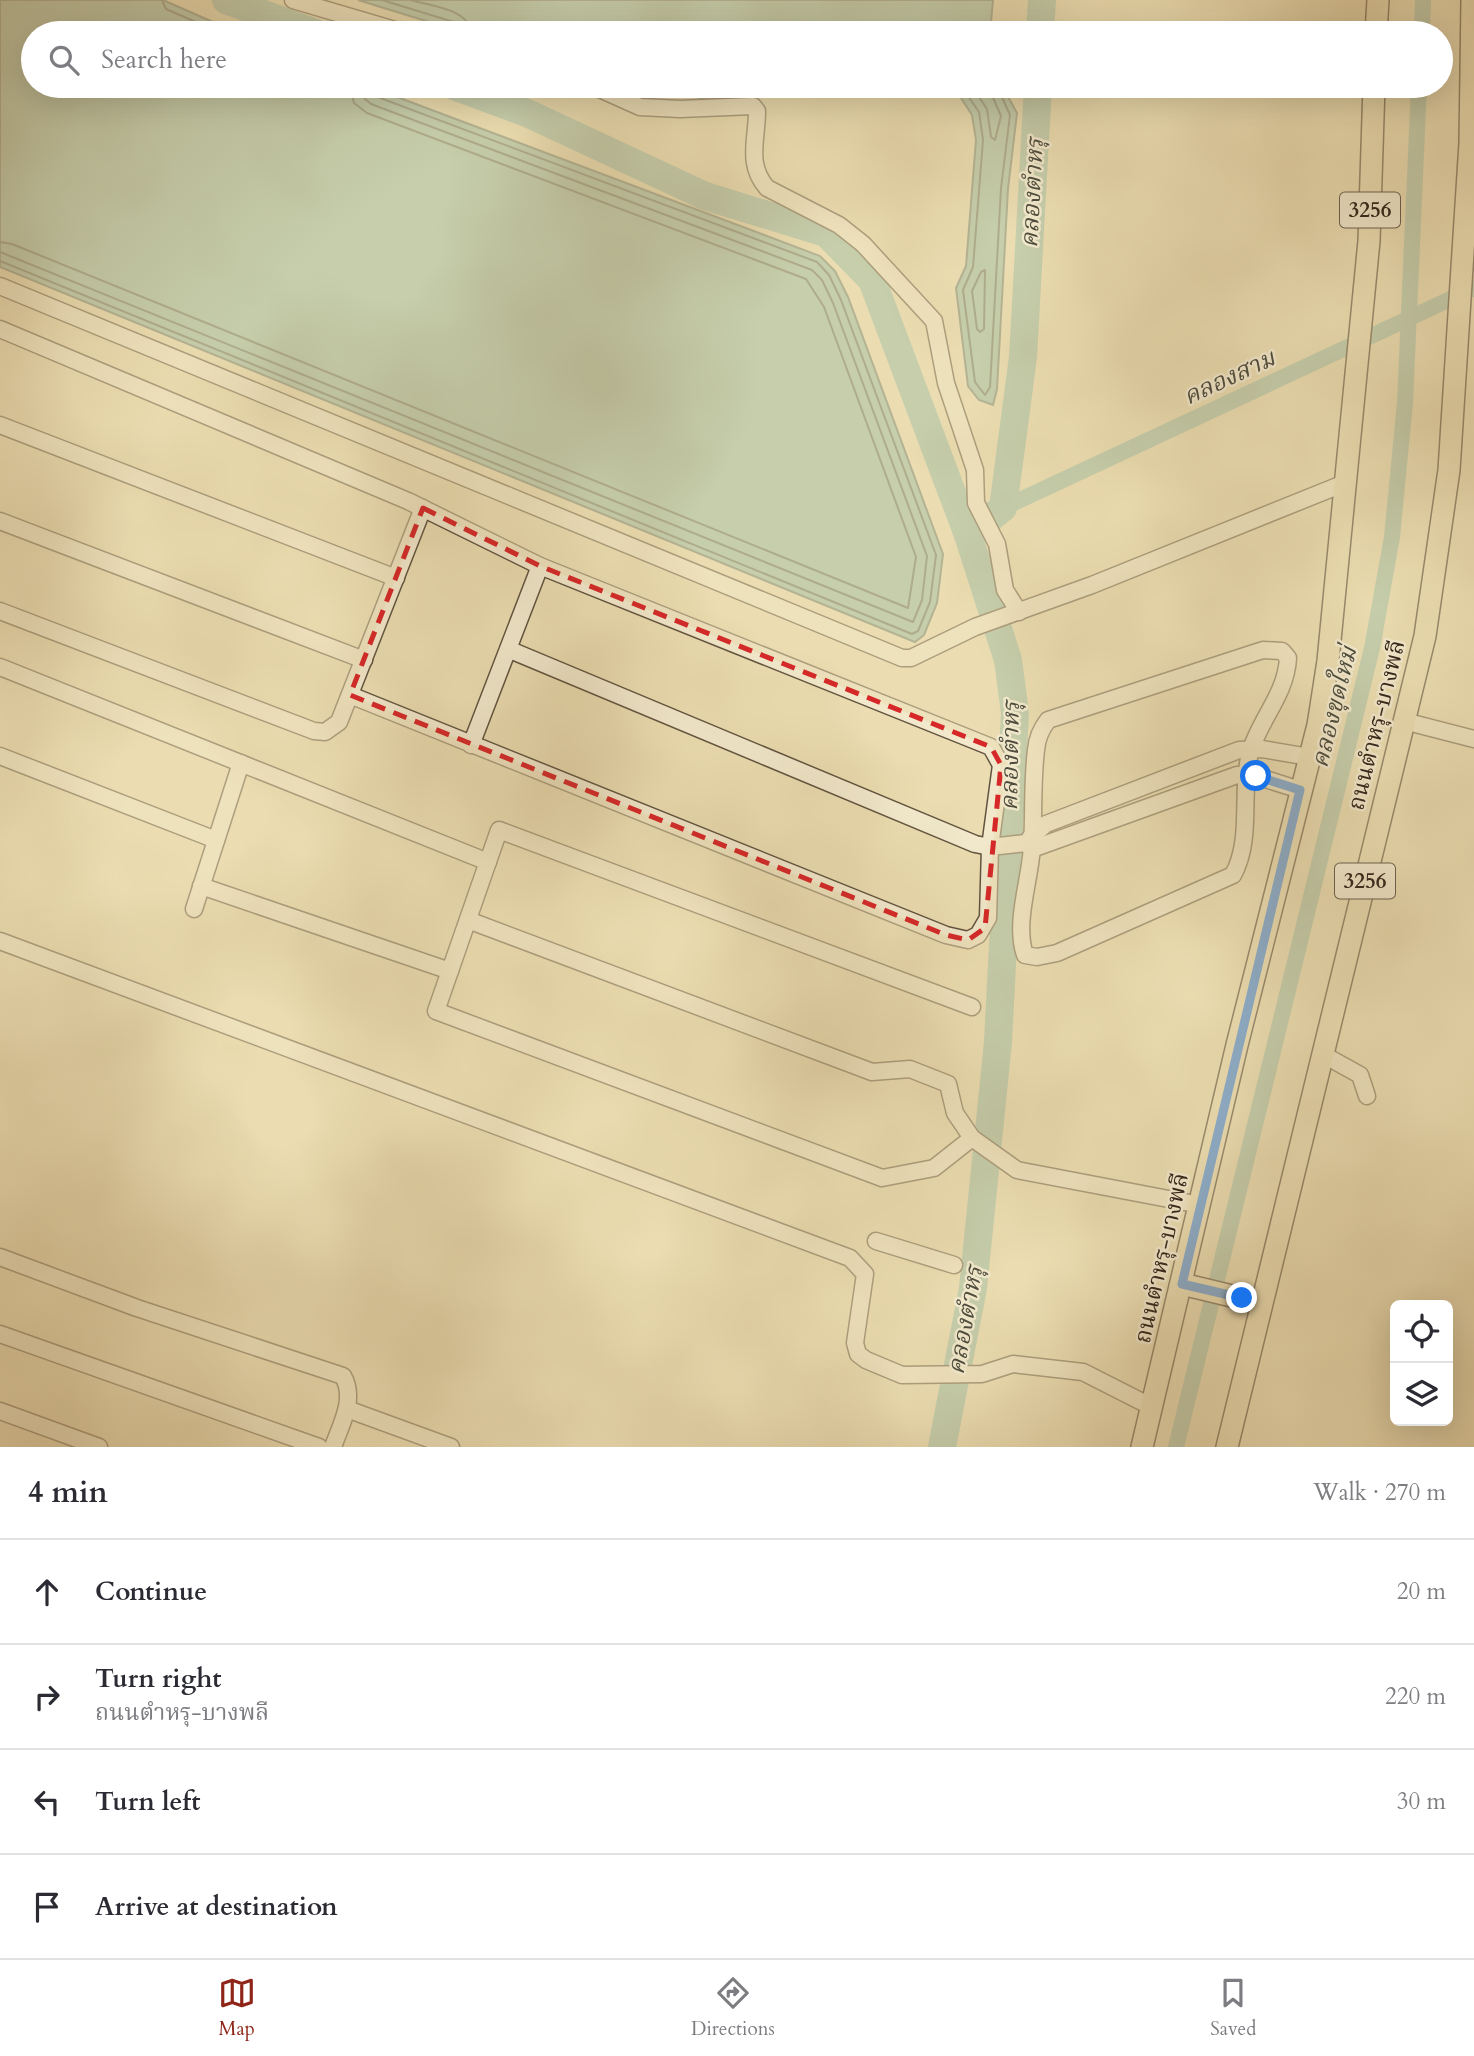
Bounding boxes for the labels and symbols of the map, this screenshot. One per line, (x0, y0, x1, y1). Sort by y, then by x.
water label: คลองตำหรุ (1013, 135, 1052, 249)
road number: 3256 (1340, 192, 1400, 228)
water label: คลองสาม (1178, 341, 1282, 413)
street label: ถนนตำหรุ-บางพลี (1340, 637, 1413, 813)
water label: คลองขุดใหม่ (1303, 640, 1366, 771)
water label: คลองตำหรุ (993, 699, 1028, 811)
route start (1240, 760, 1271, 791)
road number: 3256 (1335, 864, 1395, 898)
street label: ถนนตำหรุ-บางพลี (1127, 1170, 1196, 1346)
water label: คลองตำหรุ (940, 1261, 992, 1377)
route end (1226, 1282, 1257, 1313)

